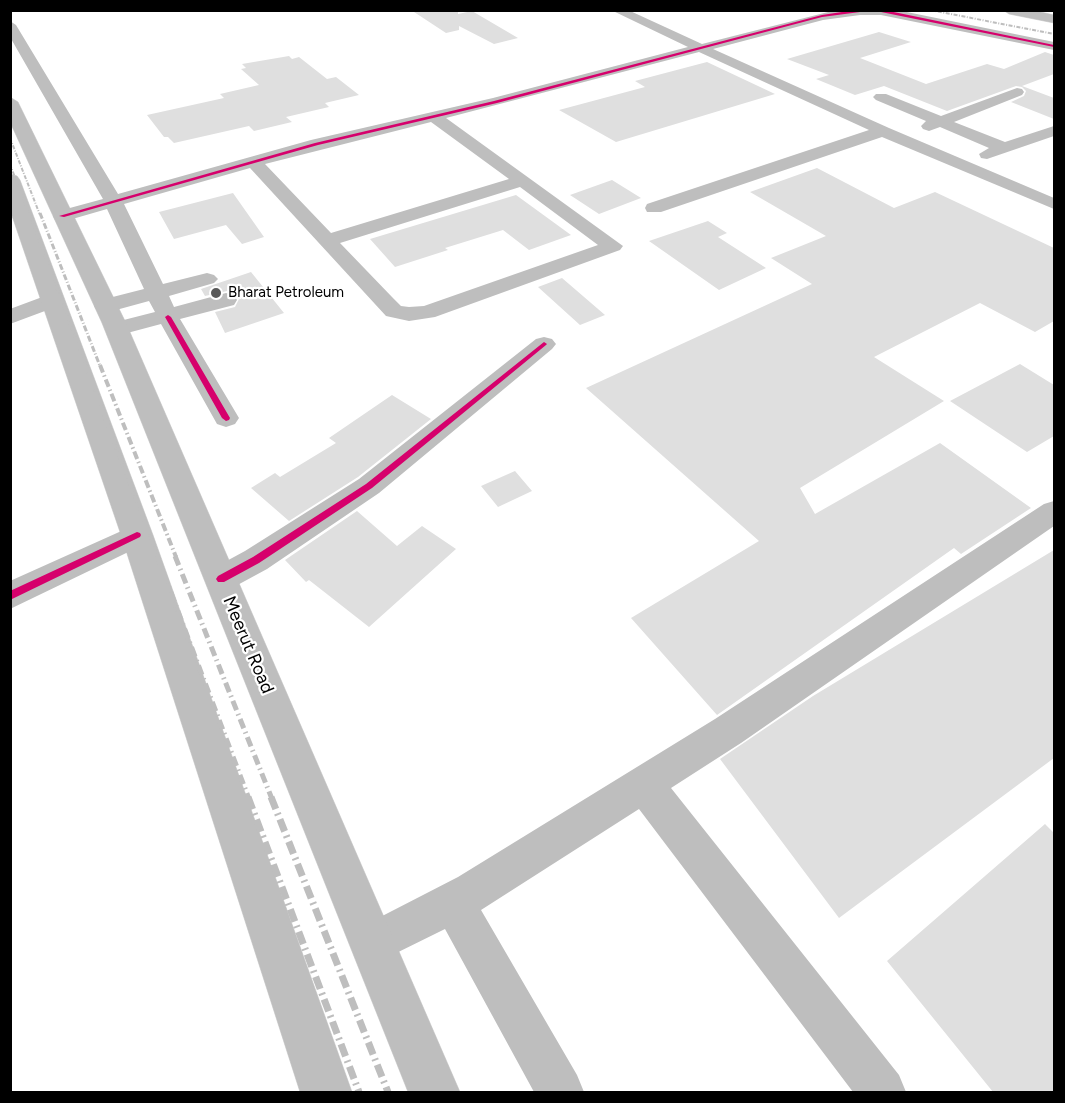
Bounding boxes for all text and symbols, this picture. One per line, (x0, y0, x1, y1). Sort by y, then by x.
place label: Bharat Petroleum (228, 284, 344, 302)
marker: Bharat Petroleum (209, 286, 223, 300)
street label: Meerut Road (218, 593, 278, 697)

